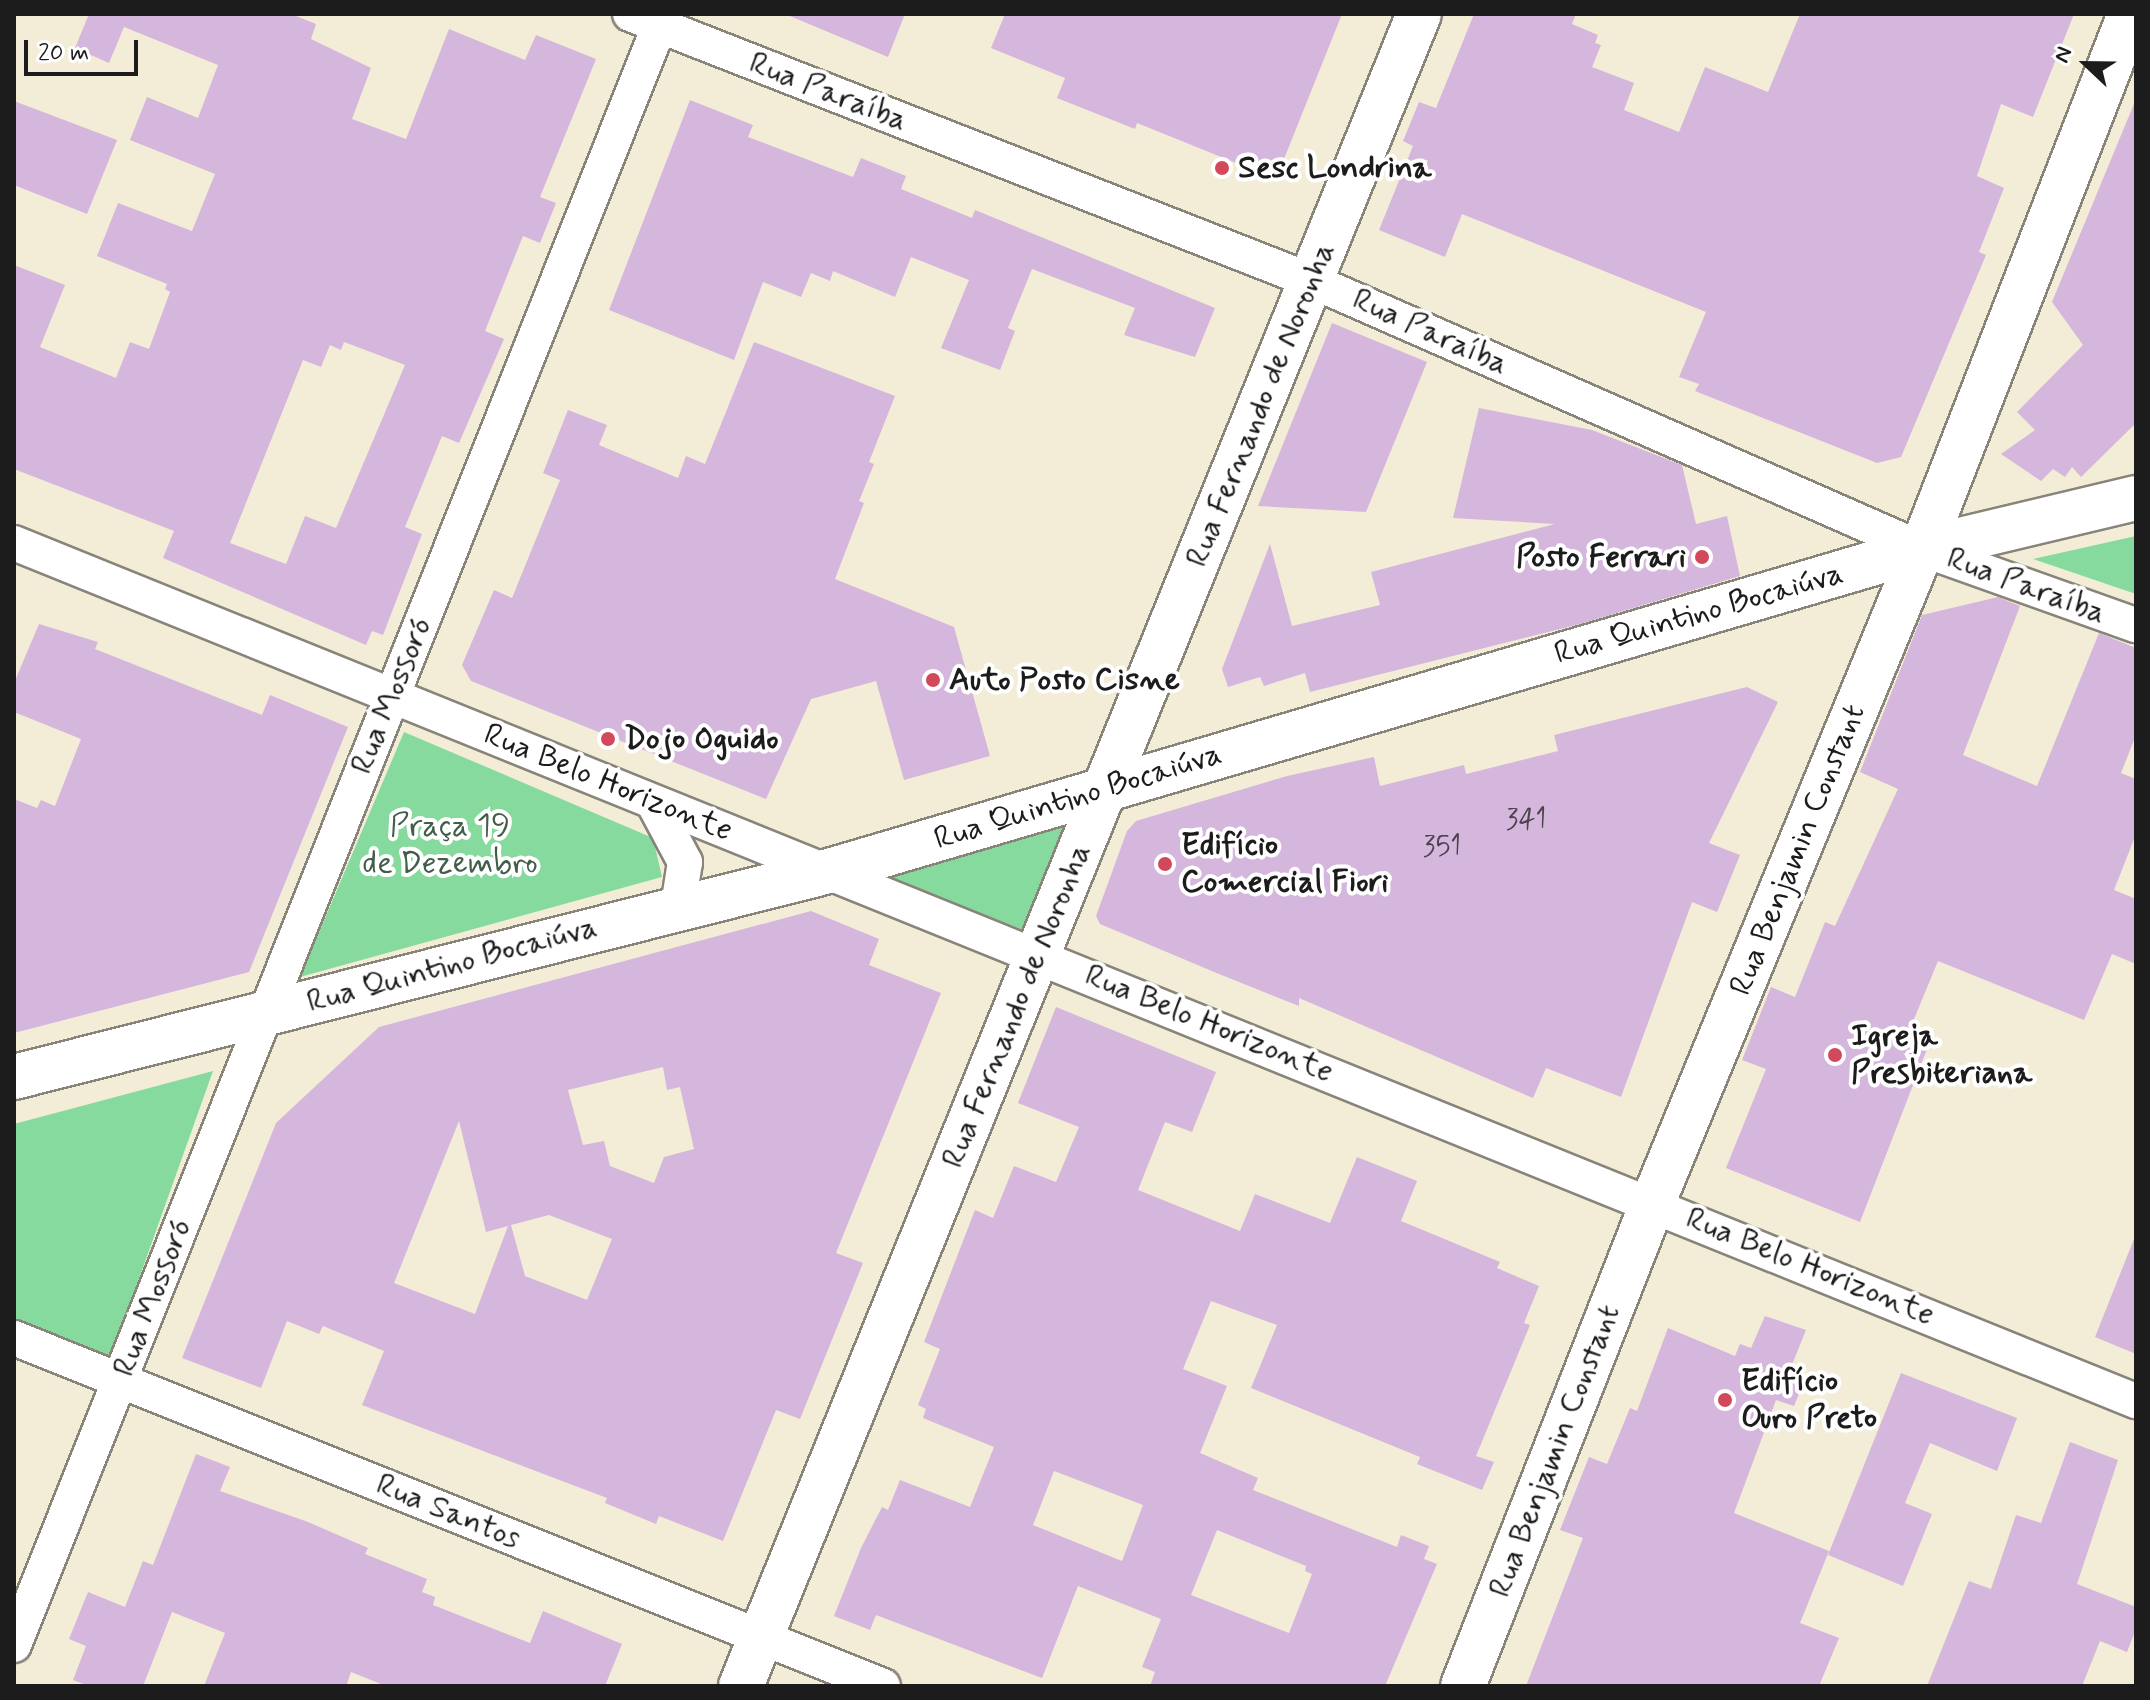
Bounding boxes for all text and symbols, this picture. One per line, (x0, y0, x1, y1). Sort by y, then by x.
scale bar (28, 24, 142, 74)
north arrow (2046, 24, 2126, 104)
text: 20 m (38, 38, 89, 69)
text: N (2048, 43, 2079, 67)
street label: Rua Paraíba (746, 45, 910, 139)
place label: Sesc Londrina (1238, 149, 1431, 187)
marker: Sesc Londrina (1213, 159, 1231, 177)
street label: Rua Fernando de Noronha (1179, 239, 1343, 571)
street label: Rua Paraíba (1349, 282, 1511, 382)
place label: Posto Ferrari (1518, 538, 1686, 576)
street label: Rua Paraíba (1944, 540, 2108, 632)
marker: Posto Ferrari (1693, 548, 1711, 566)
street label: Rua Quintino Bocaiúva (1550, 554, 1848, 674)
street label: Rua Mossoró (343, 612, 441, 780)
place label: Auto Posto Cisne (949, 661, 1176, 699)
marker: Auto Posto Cisne (924, 671, 942, 689)
street label: Rua Benjamin Constant (1721, 696, 1875, 1004)
street label: Rua Belo Horizonte (485, 718, 731, 848)
place label: Dojo Oguido (624, 720, 779, 758)
marker: Dojo Oguido (599, 730, 617, 748)
street label: Rua Quintino Bocaiúva (930, 735, 1226, 859)
house number: 341 (1506, 804, 1546, 838)
park label: Praça 19 de Dezembro (359, 808, 541, 883)
place label: Edifício Comercial Fiori (1181, 827, 1389, 902)
house number: 351 (1423, 831, 1461, 865)
street label: Rua Fernando de Noronha (935, 840, 1099, 1172)
marker: Edifício Comercial Fiori (1156, 855, 1174, 873)
street label: Rua Quintino Bocaiúva (303, 908, 601, 1022)
street label: Rua Belo Horizonte (1086, 959, 1332, 1089)
place label: Igreja Presbiteriana (1851, 1018, 2032, 1093)
marker: Igreja Presbiteriana (1826, 1046, 1844, 1064)
street label: Rua Belo Horizonte (1687, 1202, 1933, 1332)
street label: Rua Mossoró (105, 1214, 201, 1382)
street label: Rua Benjamin Constant (1480, 1297, 1630, 1605)
place label: Edifício Ouro Preto (1741, 1363, 1877, 1438)
marker: Edifício Ouro Preto (1716, 1391, 1734, 1409)
street label: Rua Santos (371, 1466, 525, 1558)

